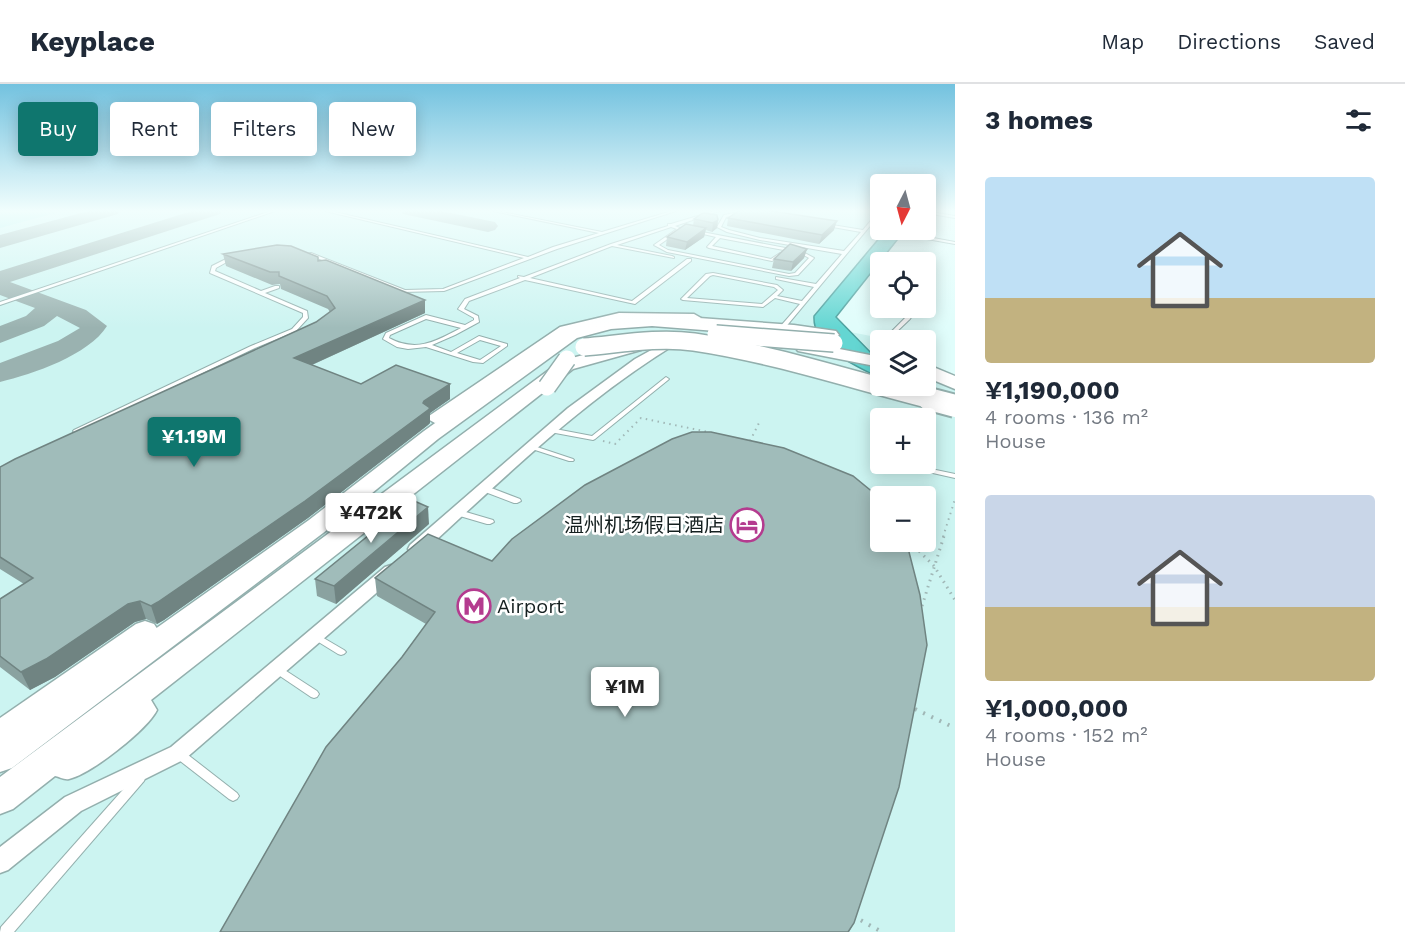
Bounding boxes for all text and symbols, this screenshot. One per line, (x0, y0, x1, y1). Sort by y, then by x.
text: Keyplace (30, 25, 155, 58)
text: Map (1101, 29, 1144, 54)
text: Directions (1177, 29, 1281, 54)
text: Saved (1314, 29, 1375, 54)
chip: Buy (18, 102, 98, 156)
chip: Rent (110, 102, 199, 156)
chip: Filters (211, 102, 317, 156)
chip: New (329, 102, 416, 156)
icon: filters (1342, 104, 1375, 137)
text: 3 homes (985, 105, 1093, 135)
north arrow (870, 174, 936, 240)
map controls (870, 174, 936, 552)
icon: home (1126, 216, 1234, 324)
button: locate (870, 252, 936, 318)
button: layers (870, 330, 936, 396)
text: ¥1,190,000 (985, 375, 1120, 405)
text: 4 rooms · 136 m² (985, 405, 1148, 429)
button: + (870, 408, 936, 474)
pin: ¥1.19M (145, 417, 243, 468)
text: ¥1.19M (162, 424, 226, 448)
text: House (985, 429, 1046, 453)
button: − (870, 486, 936, 552)
pin: ¥472K (329, 493, 413, 544)
text: ¥472K (339, 500, 403, 524)
hotel icon: 温州机场假日酒店 (729, 507, 765, 543)
place label: 温州机场假日酒店 (564, 513, 724, 537)
icon: home (1126, 534, 1234, 642)
metro station icon: Airport (456, 588, 492, 624)
place label: Airport (497, 594, 565, 618)
pin: ¥1M (596, 667, 654, 718)
text: ¥1M (605, 674, 645, 698)
text: ¥1,000,000 (985, 693, 1128, 723)
text: 4 rooms · 152 m² (985, 723, 1148, 747)
text: House (985, 747, 1046, 771)

